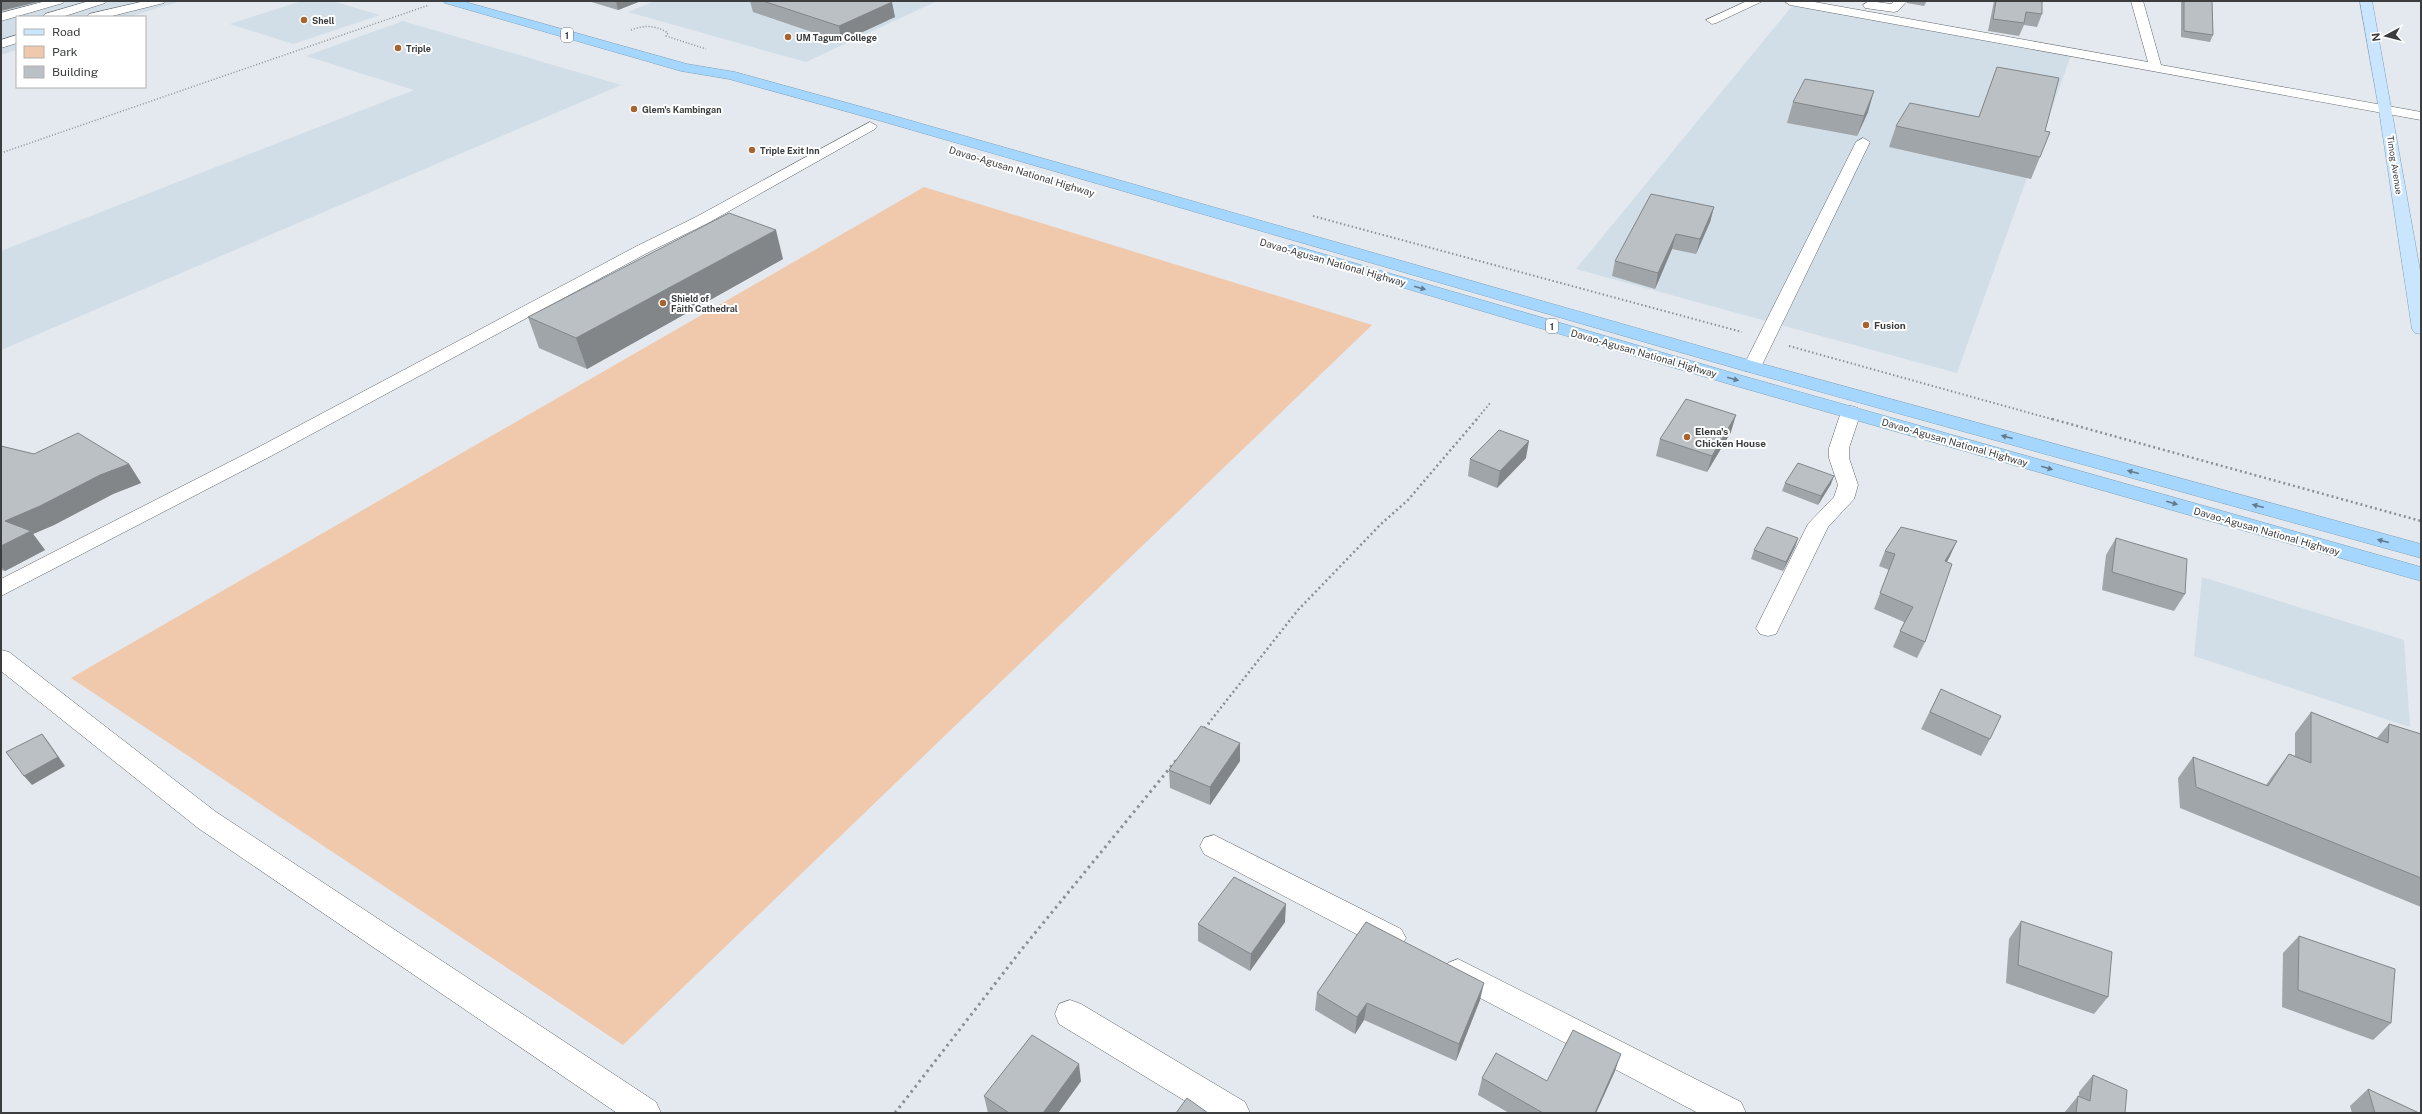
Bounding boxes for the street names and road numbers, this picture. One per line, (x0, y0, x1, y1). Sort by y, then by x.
road number: 1 (561, 28, 573, 42)
street label: Timog Avenue (2385, 135, 2405, 195)
street label: Davao-Agusan National Highway (948, 143, 1097, 199)
street label: Davao-Agusan National Highway (1258, 235, 1408, 289)
road number: 1 (1546, 319, 1558, 333)
street label: Davao-Agusan National Highway (1569, 326, 1719, 380)
street label: Davao-Agusan National Highway (1880, 415, 2030, 469)
street label: Davao-Agusan National Highway (2192, 504, 2342, 558)

